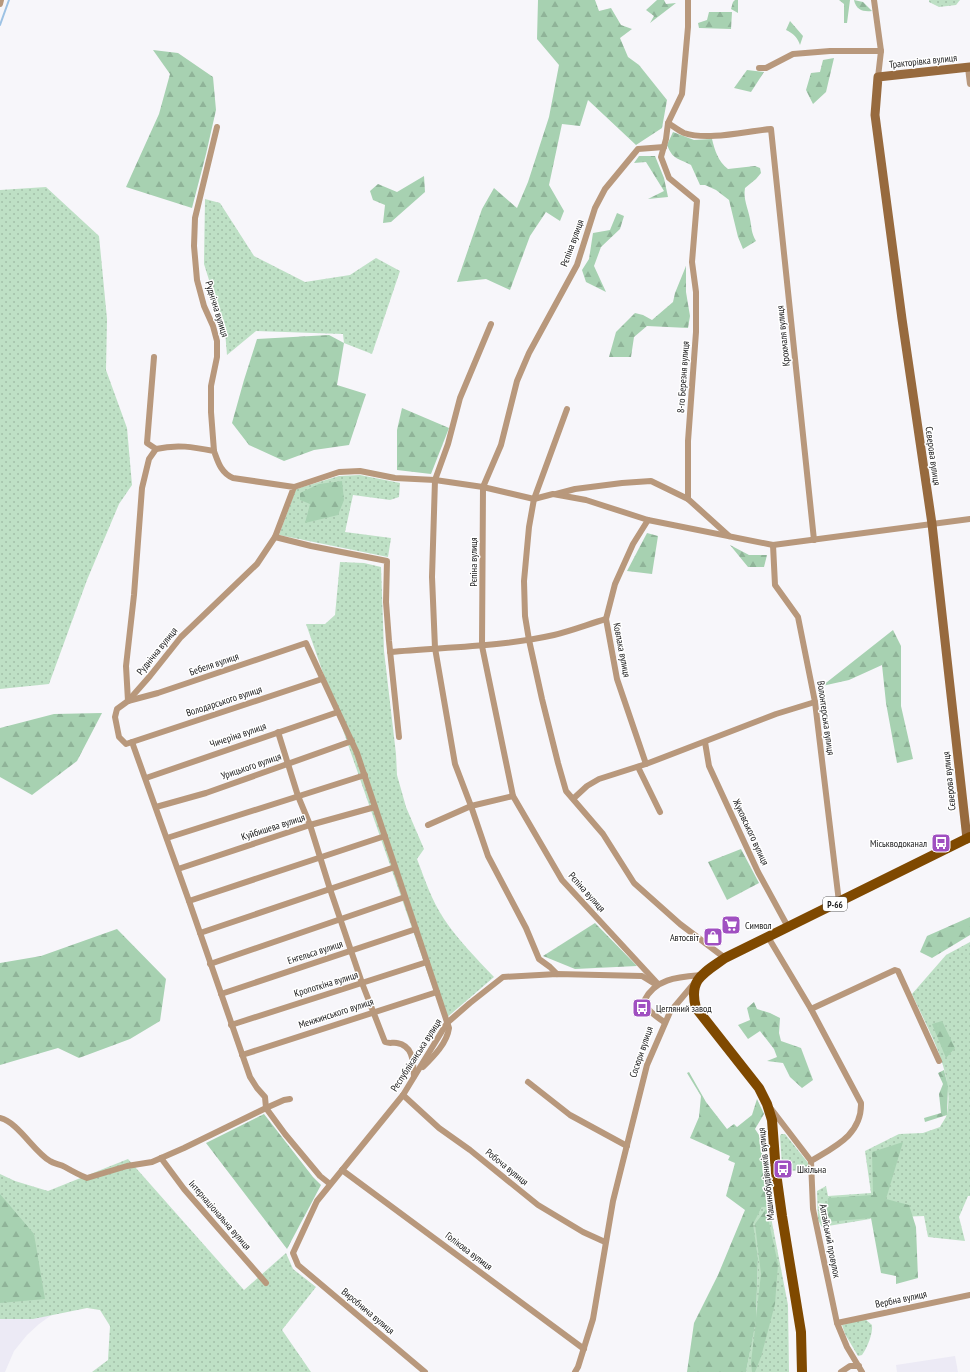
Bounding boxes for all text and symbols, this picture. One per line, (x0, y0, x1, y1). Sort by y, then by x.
street label: Тракторівка вулиця (888, 51, 958, 71)
street label: Рєпіна вулиця (557, 217, 587, 268)
street label: Руднічна вулиця (202, 279, 232, 339)
street label: Крохмаля вулиця (773, 305, 793, 367)
street label: 8-го Березня вулиця (674, 341, 692, 413)
street label: Сєверова вулиця (922, 426, 944, 486)
street label: Рєпіна вулиця (467, 537, 480, 587)
street label: Ковпака вулиця (610, 622, 634, 679)
street label: Руднічна вулиця (134, 624, 180, 678)
street label: Бебеля вулиця (188, 649, 241, 679)
street label: Волонтерська вулиця (814, 680, 838, 756)
street label: Володарського вулиця (184, 683, 264, 719)
street label: Чичеріна вулиця (208, 719, 268, 751)
street label: Урицького вулиця (219, 750, 283, 782)
street label: Сєверова вулиця (939, 751, 959, 811)
street label: Жуковського вулиця (730, 796, 772, 867)
street label: Куйбишева вулиця (239, 811, 307, 843)
bus stop icon: Міськводоканал (930, 832, 952, 854)
place label: Міськводоканал (870, 837, 927, 850)
street label: Рєпіна вулиця (566, 869, 608, 915)
road number: Р-66 (823, 897, 847, 911)
supermarket icon: Символ (720, 914, 742, 936)
place label: Символ (745, 919, 772, 932)
shop icon: Автосвіт (702, 926, 724, 948)
place label: Автосвіт (670, 931, 700, 944)
street label: Енгельса вулиця (286, 937, 344, 967)
street label: Кропоткіна вулиця (292, 968, 360, 1000)
street label: Менжинського вулиця (297, 995, 375, 1031)
bus stop icon: Цегляний завод (631, 997, 653, 1019)
place label: Цегляний завод (656, 1002, 712, 1015)
street label: Республіканська вулиця (388, 1016, 445, 1094)
street label: Сосюри вулиця (626, 1025, 656, 1079)
street label: Машинобудівників вулиця (755, 1127, 777, 1221)
street label: Робоча вулиця (483, 1146, 531, 1188)
bus stop icon: Шкільна (772, 1158, 794, 1180)
place label: Шкільна (797, 1163, 826, 1176)
street label: Інтернаціональна вулиця (186, 1177, 254, 1253)
street label: Алтайський провулок (816, 1203, 844, 1279)
street label: Голікова вулиця (443, 1229, 495, 1273)
street label: Виробнича вулиця (339, 1285, 397, 1337)
street label: Вербна вулиця (874, 1287, 928, 1311)

